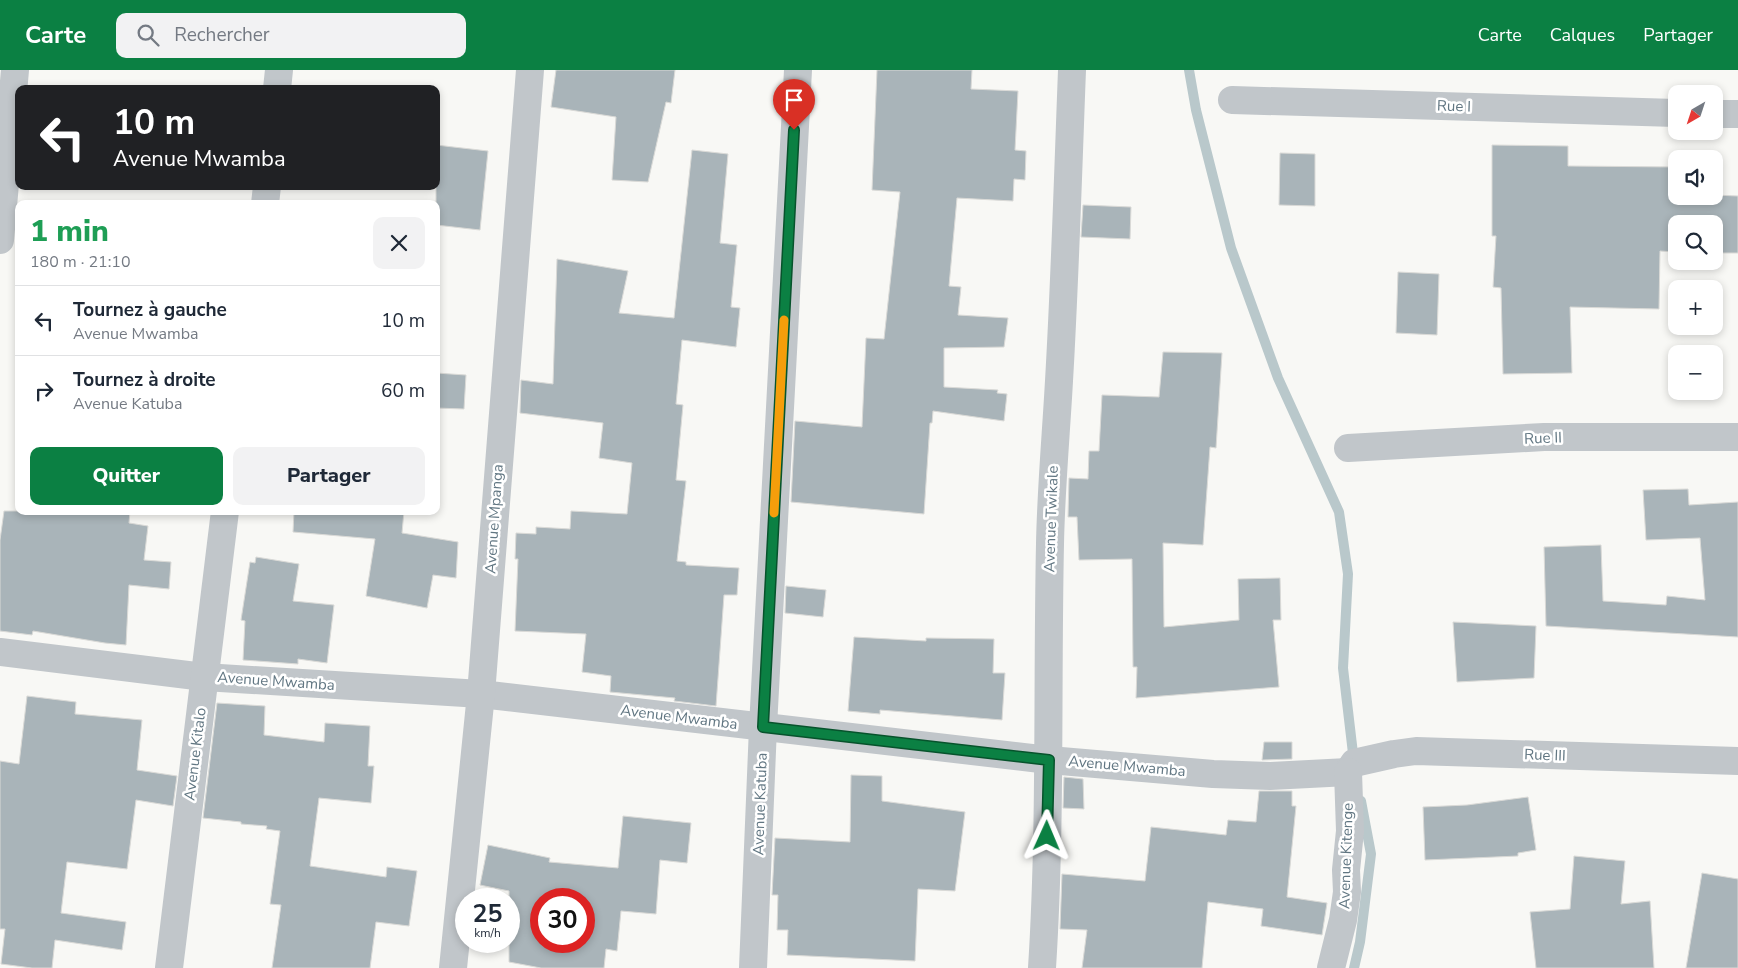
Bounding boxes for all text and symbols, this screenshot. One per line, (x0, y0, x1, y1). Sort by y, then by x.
search box (116, 13, 466, 58)
text: Carte (25, 19, 86, 51)
icon: search (134, 21, 162, 49)
text: Rechercher (174, 22, 270, 48)
text: Carte (1478, 23, 1522, 47)
text: Calques (1550, 23, 1615, 47)
text: Partager (1643, 23, 1713, 47)
pin (773, 79, 815, 130)
north arrow (1668, 85, 1722, 140)
map controls (1668, 85, 1723, 400)
icon: arrive (780, 86, 808, 114)
street label: Rue I (1437, 95, 1471, 117)
text: 10 m (113, 99, 195, 146)
icon: left (30, 105, 95, 170)
text: Avenue Mwamba (113, 144, 286, 174)
button: sound (1668, 150, 1723, 205)
text: 1 min (30, 211, 109, 252)
button: search (1668, 215, 1723, 270)
button: close (373, 217, 425, 269)
text: 180 m · 21:10 (30, 251, 131, 273)
button: + (1668, 280, 1723, 335)
text: Tournez à gauche (73, 297, 227, 323)
icon: left (30, 307, 58, 335)
text: 10 m (381, 308, 425, 334)
text: Avenue Mwamba (73, 323, 199, 345)
button: − (1668, 345, 1723, 400)
text: Tournez à droite (73, 367, 216, 393)
icon: right (30, 377, 58, 405)
text: 60 m (381, 378, 425, 404)
text: Avenue Katuba (73, 393, 182, 415)
street label: Rue II (1524, 427, 1562, 449)
button: Quitter (30, 447, 223, 505)
button: Partager (233, 447, 425, 505)
street label: Avenue Mpanga (480, 464, 508, 574)
street label: Avenue Twikale (1039, 465, 1063, 573)
street label: Avenue Mwamba (217, 667, 335, 695)
street label: Avenue Mwamba (619, 700, 739, 734)
street label: Avenue Kitalo (179, 706, 211, 802)
street label: Rue III (1524, 744, 1566, 766)
street label: Avenue Mwamba (1068, 751, 1186, 781)
street label: Avenue Katuba (748, 752, 772, 856)
street label: Avenue Kitenge (1334, 803, 1358, 909)
position arrow (1020, 809, 1072, 861)
speed limit sign: 30 (530, 888, 595, 953)
text: 25 (472, 897, 503, 931)
text: km/h (474, 925, 501, 941)

